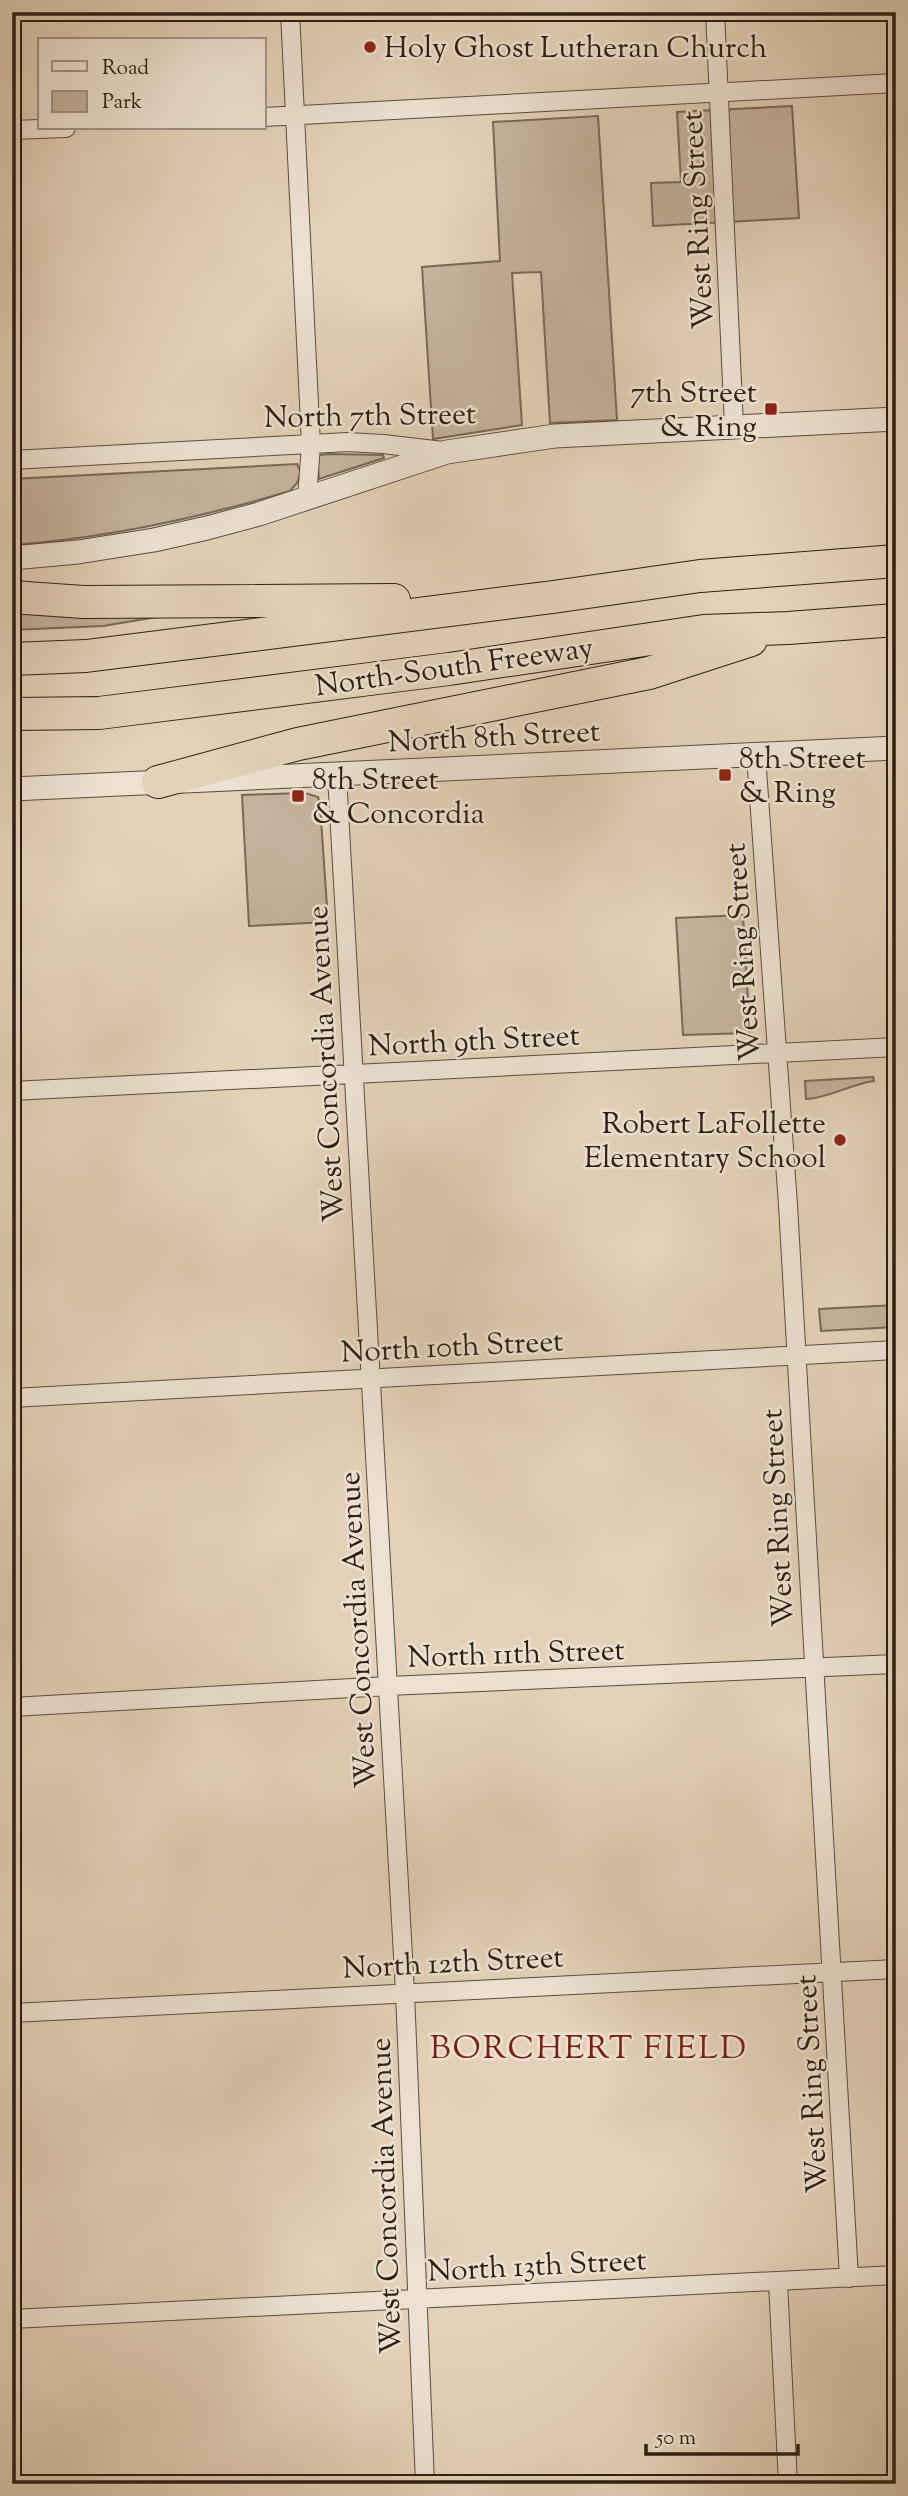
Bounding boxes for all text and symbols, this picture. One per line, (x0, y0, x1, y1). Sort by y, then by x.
place label: Holy Ghost Lutheran Church (384, 28, 768, 71)
legend (38, 38, 266, 130)
marker: Holy Ghost Lutheran Church (362, 39, 378, 55)
text: Road (102, 54, 149, 84)
text: Park (102, 88, 143, 118)
street label: West Ring Street (672, 109, 727, 330)
place label: 7th Street & Ring (630, 373, 757, 450)
street label: North 7th Street (264, 394, 477, 441)
marker: 7th Street & Ring (763, 401, 779, 417)
street label: North-South Freeway (312, 628, 596, 709)
street label: North 8th Street (387, 711, 601, 766)
place label: 8th Street & Ring (739, 739, 866, 816)
place label: 8th Street & Concordia (312, 760, 485, 837)
marker: 8th Street & Ring (717, 767, 733, 783)
marker: 8th Street & Concordia (290, 788, 306, 804)
street label: West Ring Street (715, 841, 774, 1062)
street label: West Concordia Avenue (298, 904, 357, 1223)
street label: North 9th Street (367, 1015, 581, 1070)
place label: Robert LaFollette Elementary School (584, 1104, 826, 1181)
marker: Robert LaFollette Elementary School (832, 1132, 848, 1148)
street label: North 10th Street (340, 1321, 564, 1376)
street label: West Ring Street (752, 1407, 807, 1628)
street label: West Concordia Avenue (330, 1470, 389, 1789)
street label: North 11th Street (407, 1630, 626, 1681)
street label: North 12th Street (342, 1937, 565, 1992)
street label: West Ring Street (786, 1973, 841, 2194)
district label: BORCHERT FIELD (430, 2026, 748, 2074)
street label: West Concordia Avenue (360, 2037, 415, 2355)
street label: North 13th Street (427, 2240, 648, 2295)
scale bar (646, 2412, 798, 2456)
text: 50 m (655, 2424, 696, 2454)

